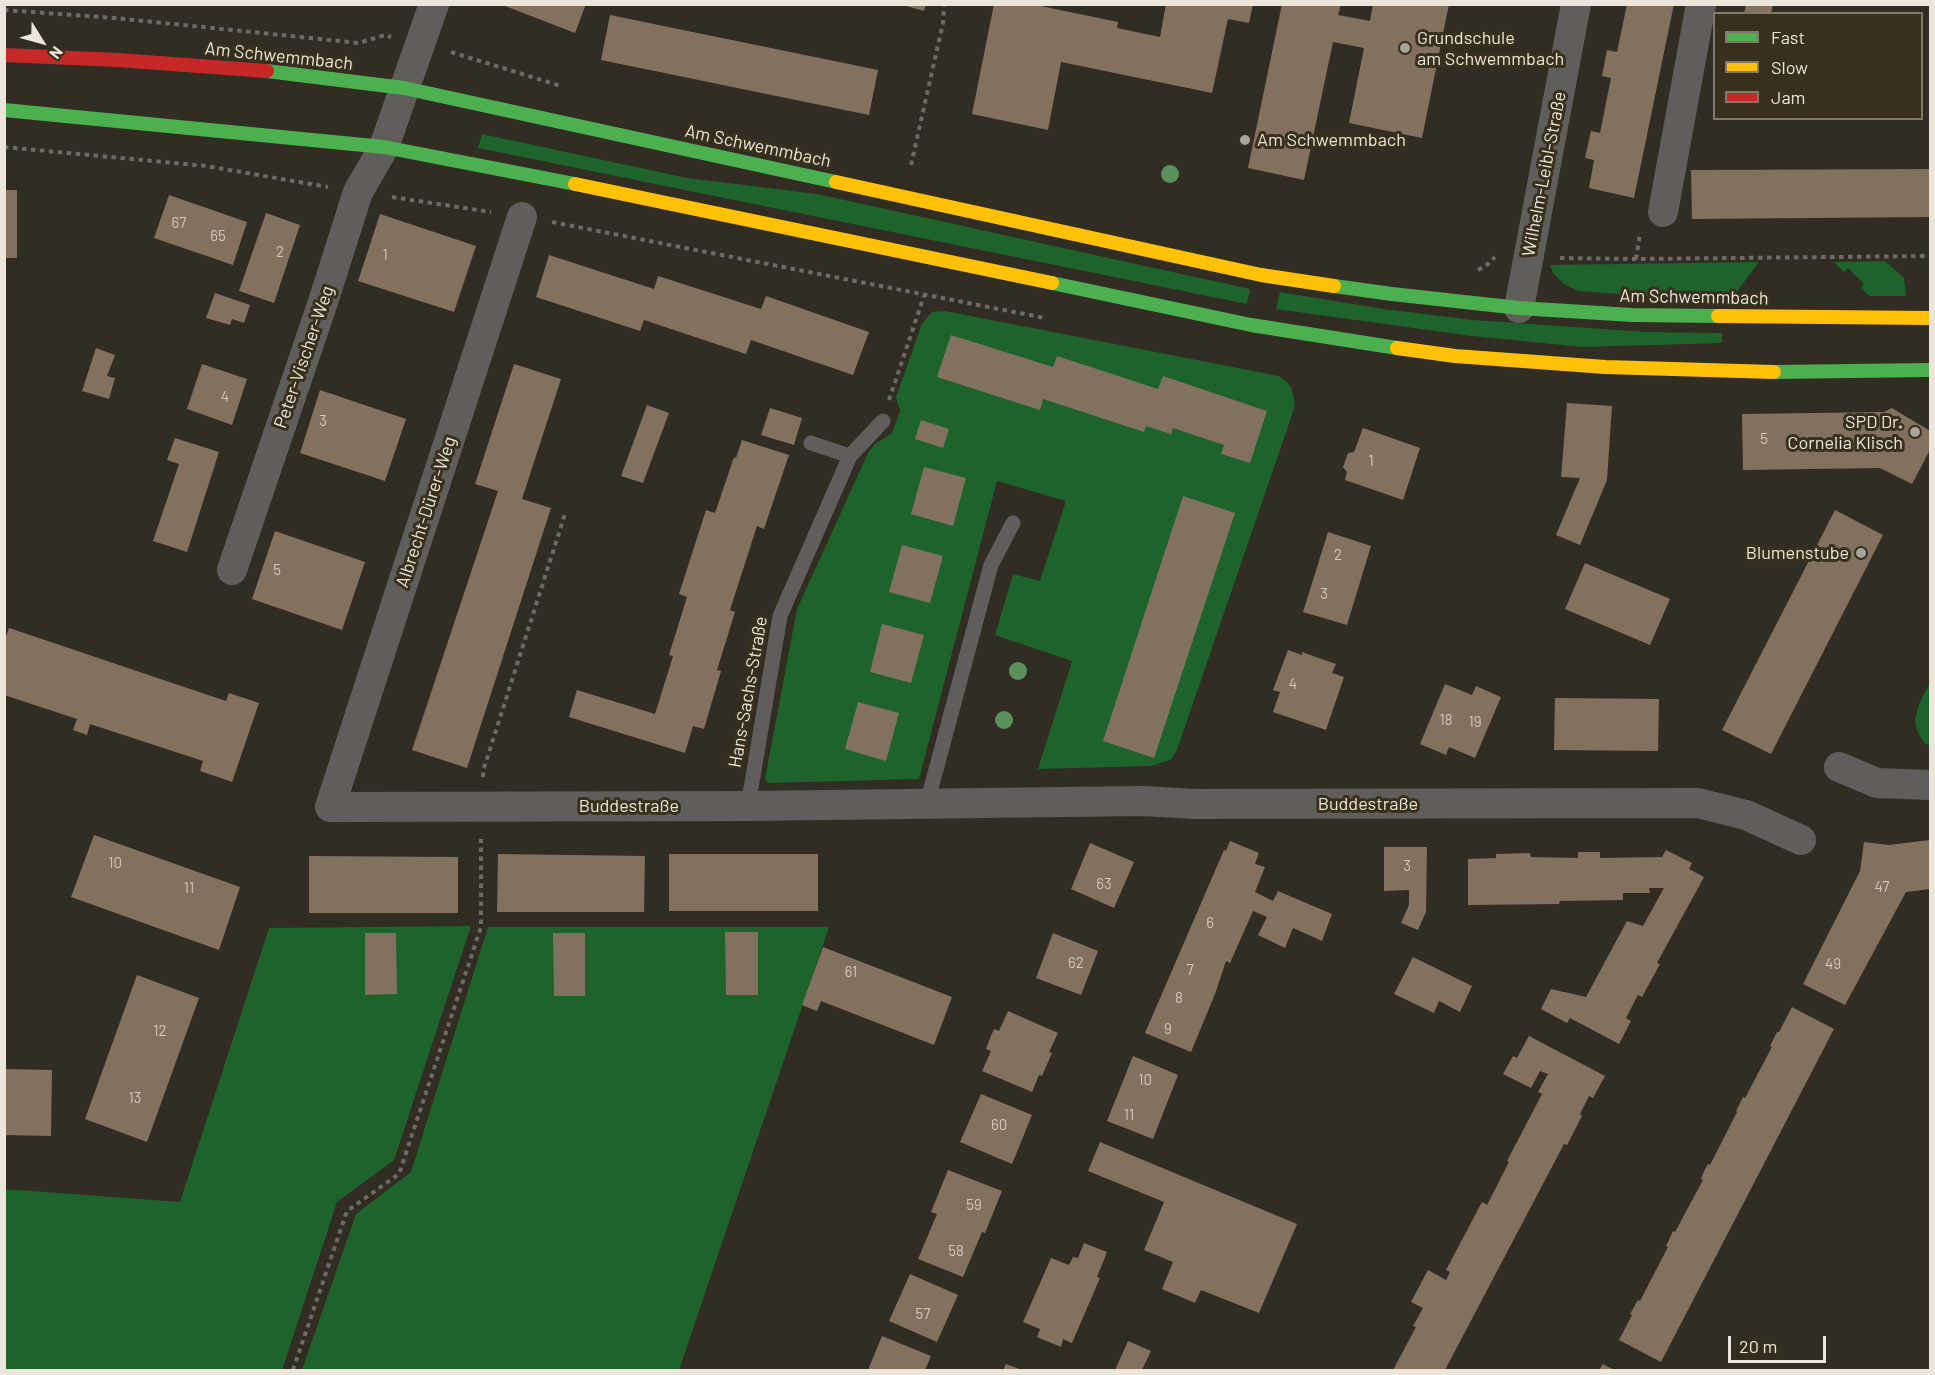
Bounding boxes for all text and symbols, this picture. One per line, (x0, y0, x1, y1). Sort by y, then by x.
north arrow (12, 12, 72, 72)
legend (1713, 12, 1923, 120)
text: Fast (1771, 26, 1805, 48)
place label: Grundschule am Schwemmbach (1417, 27, 1564, 70)
street label: Am Schwemmbach (204, 37, 354, 75)
marker: Grundschule am Schwemmbach (1398, 41, 1412, 55)
text: N (46, 43, 68, 63)
text: Slow (1771, 56, 1808, 78)
text: Jam (1771, 86, 1805, 108)
street label: Wilhelm-Leibl-Straße (1517, 90, 1571, 258)
street label: Am Schwemmbach (683, 120, 833, 172)
place label: Am Schwemmbach (1257, 129, 1406, 151)
marker: Am Schwemmbach (1238, 133, 1252, 147)
house number: 67 (172, 214, 186, 232)
house number: 65 (210, 227, 226, 245)
house number: 2 (276, 243, 284, 261)
house number: 1 (382, 246, 388, 264)
street label: Peter-Vischer-Weg (269, 283, 339, 431)
street label: Am Schwemmbach (1619, 285, 1769, 309)
house number: 4 (221, 388, 229, 406)
place label: SPD Dr. Cornelia Klisch (1788, 411, 1903, 454)
house number: 3 (319, 412, 327, 430)
marker: SPD Dr. Cornelia Klisch (1908, 425, 1922, 439)
house number: 5 (1760, 430, 1768, 448)
street label: Albrecht-Dürer-Weg (391, 434, 461, 590)
house number: 1 (1368, 452, 1374, 470)
place label: Blumenstube (1746, 542, 1849, 564)
house number: 2 (1334, 546, 1342, 564)
marker: Blumenstube (1854, 546, 1868, 560)
house number: 5 (273, 561, 281, 579)
house number: 3 (1320, 585, 1328, 603)
street label: Hans-Sachs-Straße (724, 615, 772, 769)
house number: 4 (1289, 675, 1297, 693)
house number: 18 (1439, 711, 1453, 729)
house number: 19 (1468, 713, 1482, 731)
street label: Buddestraße (1318, 793, 1418, 815)
street label: Buddestraße (579, 795, 679, 817)
house number: 10 (108, 854, 122, 872)
house number: 3 (1403, 857, 1411, 875)
house number: 63 (1096, 875, 1112, 893)
house number: 47 (1875, 878, 1889, 896)
house number: 11 (184, 879, 194, 897)
house number: 6 (1206, 914, 1214, 932)
house number: 62 (1068, 954, 1084, 972)
house number: 49 (1825, 955, 1841, 973)
house number: 7 (1186, 961, 1194, 979)
house number: 61 (845, 963, 857, 981)
house number: 8 (1175, 989, 1183, 1007)
house number: 9 (1164, 1020, 1172, 1038)
house number: 12 (153, 1022, 167, 1040)
house number: 10 (1138, 1071, 1152, 1089)
house number: 13 (129, 1089, 141, 1107)
house number: 11 (1124, 1106, 1134, 1124)
house number: 60 (991, 1116, 1007, 1134)
house number: 59 (966, 1196, 982, 1214)
house number: 58 (948, 1242, 964, 1260)
house number: 57 (916, 1305, 930, 1323)
scale bar (1731, 1324, 1828, 1362)
text: 20 m (1739, 1335, 1777, 1357)

